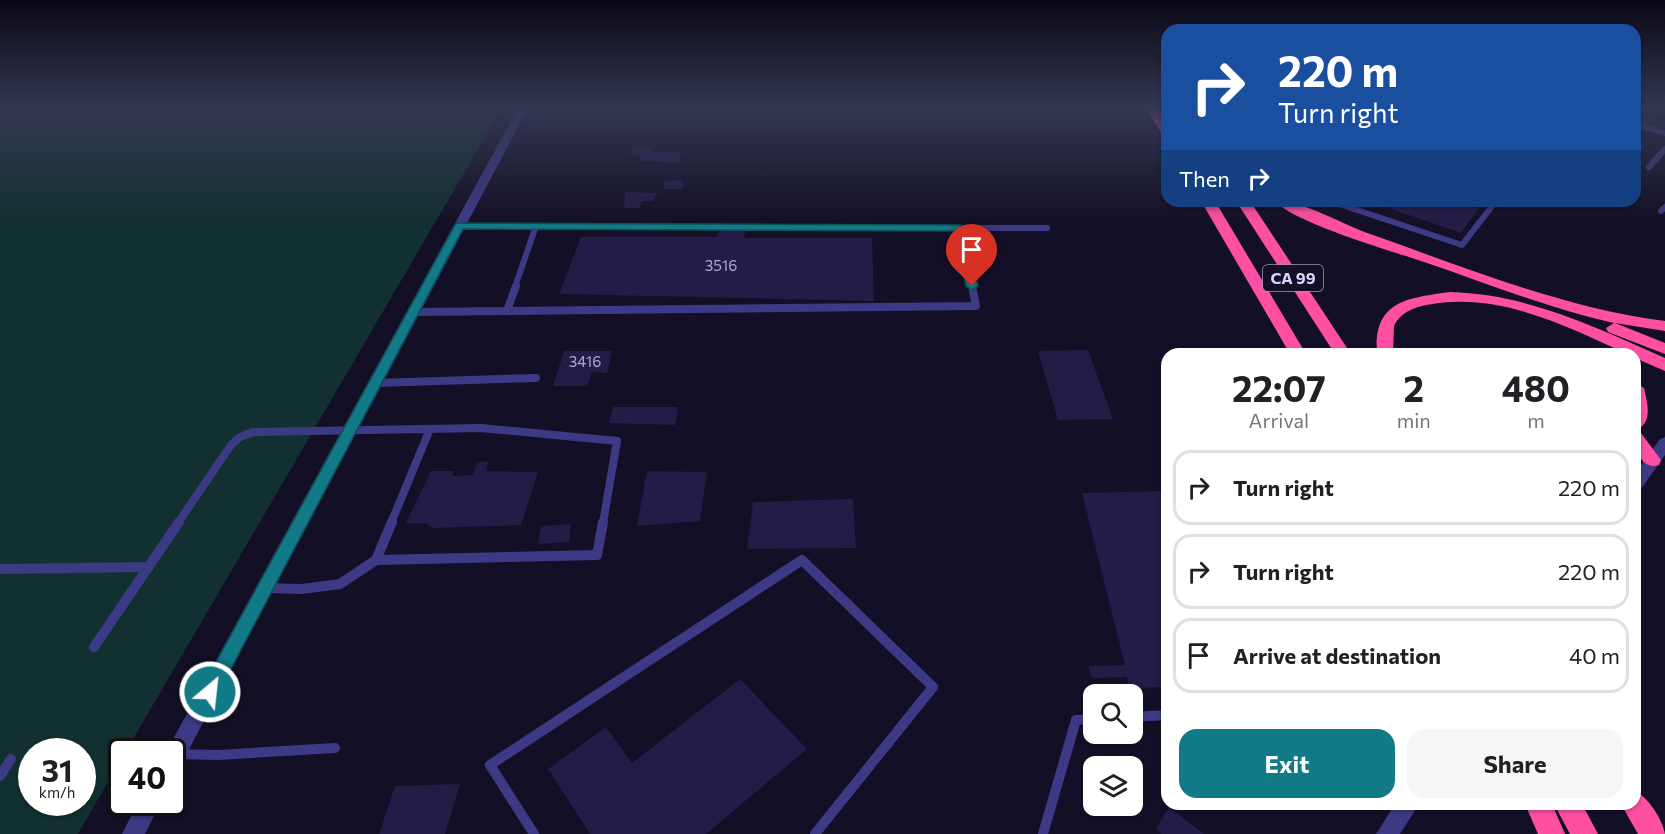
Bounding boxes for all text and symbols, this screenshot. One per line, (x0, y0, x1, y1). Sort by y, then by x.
text: 220 m (1278, 44, 1398, 96)
icon: right (1179, 48, 1257, 126)
text: Turn right (1278, 96, 1398, 129)
icon: right (1242, 162, 1275, 195)
text: Then (1179, 165, 1230, 192)
pin (946, 224, 997, 286)
icon: arrive (955, 233, 988, 266)
house number: 3516 (705, 256, 737, 274)
road number: CA 99 (1263, 265, 1323, 291)
house number: 3416 (569, 352, 601, 370)
text: 22:07 (1232, 365, 1326, 409)
text: 2 (1404, 365, 1424, 409)
text: 480 (1502, 365, 1570, 409)
text: Arrival (1249, 408, 1309, 432)
text: min (1397, 408, 1431, 432)
text: m (1527, 408, 1545, 432)
icon: right (1182, 471, 1215, 504)
text: Turn right (1233, 474, 1334, 501)
text: 220 m (1558, 474, 1620, 501)
icon: right (1182, 555, 1215, 588)
text: Turn right (1233, 558, 1334, 585)
text: 220 m (1558, 558, 1620, 585)
icon: arrive (1182, 639, 1215, 672)
text: Arrive at destination (1233, 642, 1441, 669)
text: 40 m (1569, 642, 1620, 669)
position arrow (178, 660, 242, 724)
map controls (1083, 684, 1143, 816)
button: search (1083, 684, 1143, 744)
button: Exit (1179, 729, 1395, 798)
button: Share (1407, 729, 1623, 798)
speed limit sign: 40 (108, 738, 186, 816)
text: 31 (41, 751, 73, 788)
button: layers (1083, 756, 1143, 816)
text: km/h (39, 783, 75, 801)

